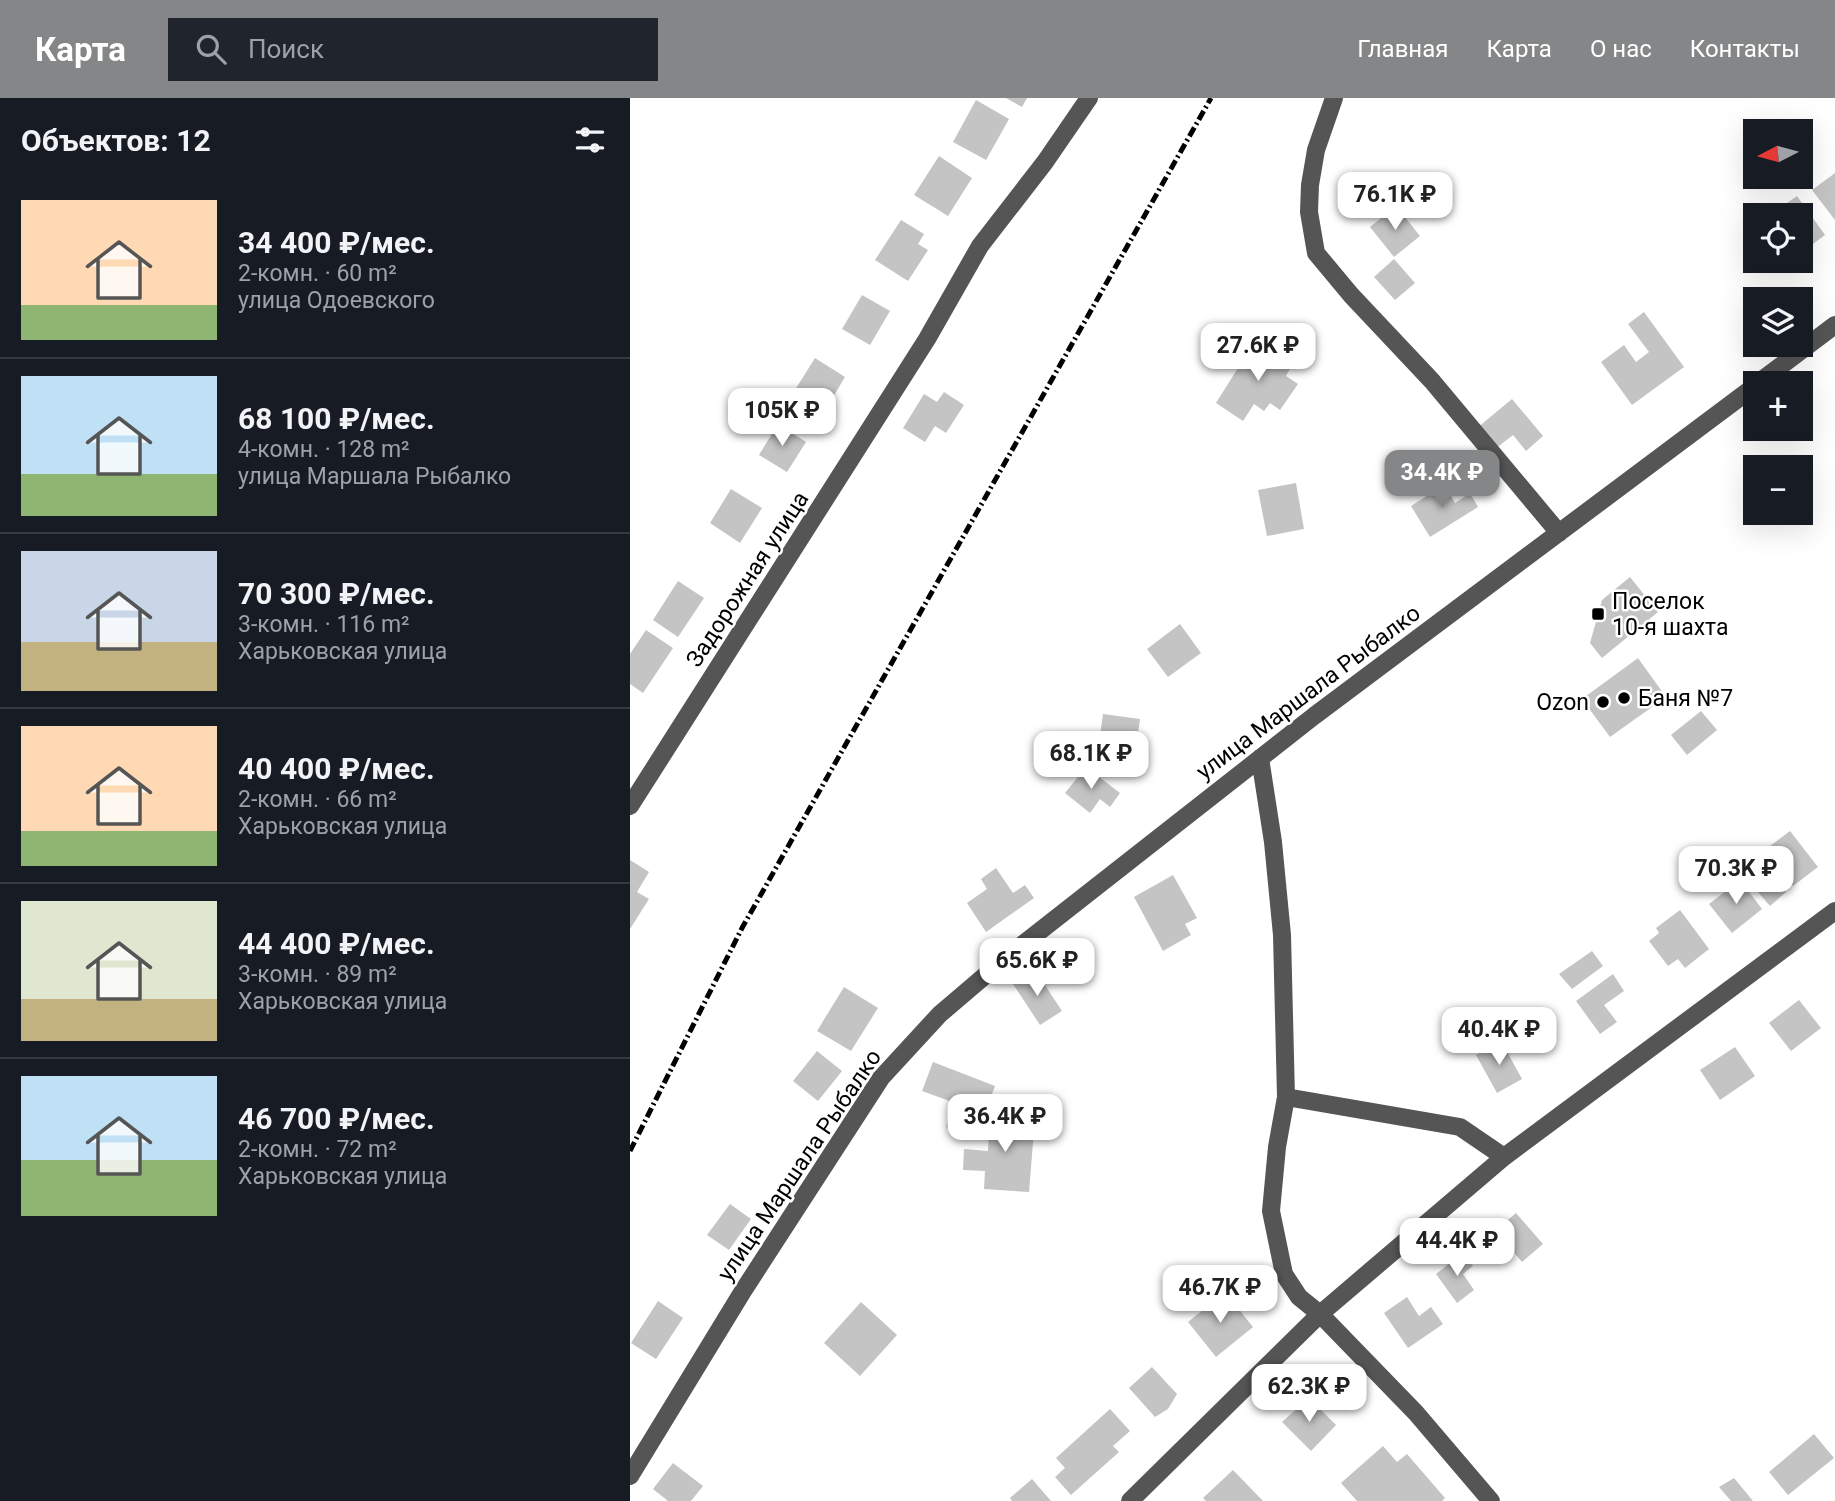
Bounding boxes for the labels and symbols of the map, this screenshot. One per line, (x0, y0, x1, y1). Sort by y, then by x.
north arrow (1743, 119, 1813, 189)
pin: 76.1K ₽ (1330, 172, 1460, 232)
pin: 27.6K ₽ (1193, 324, 1323, 383)
pin: 105K ₽ (725, 388, 839, 448)
pin: 34.4K ₽ (1377, 450, 1507, 510)
street label: Задорожная улица (681, 486, 814, 672)
place label: Поселок 10-я шахта (1612, 588, 1728, 641)
street label: улица Маршала Рыбалко (1191, 599, 1426, 785)
marker: Поселок 10-я шахта (1590, 606, 1606, 622)
place label: Баня №7 (1638, 685, 1733, 712)
place label: Ozon (1536, 689, 1589, 716)
marker: Баня №7 (1616, 690, 1632, 706)
marker: Ozon (1595, 694, 1611, 710)
pin: 68.1K ₽ (1026, 732, 1156, 791)
pin: 70.3K ₽ (1671, 846, 1801, 906)
pin: 65.6K ₽ (972, 939, 1102, 998)
pin: 40.4K ₽ (1434, 1007, 1564, 1067)
street label: улица Маршала Рыбалко (712, 1044, 887, 1286)
pin: 36.4K ₽ (940, 1094, 1070, 1154)
pin: 44.4K ₽ (1392, 1218, 1522, 1278)
pin: 46.7K ₽ (1155, 1266, 1285, 1325)
pin: 62.3K ₽ (1244, 1364, 1374, 1424)

